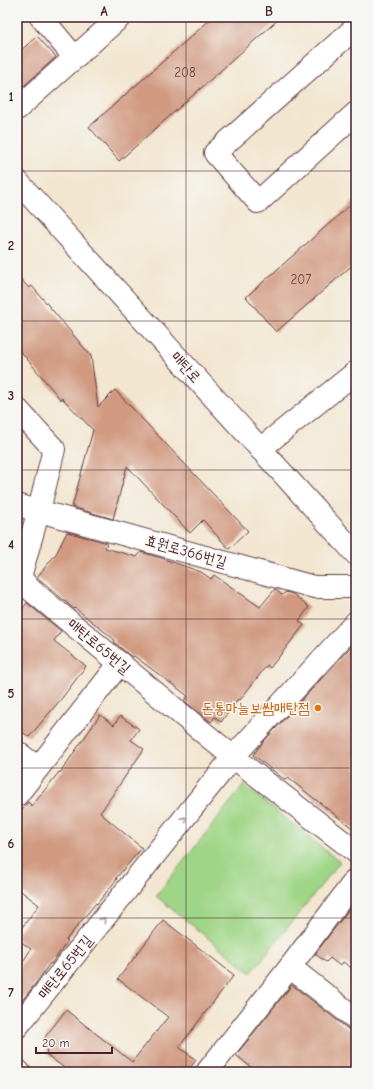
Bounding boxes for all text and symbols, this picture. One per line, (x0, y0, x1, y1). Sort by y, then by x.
text: A (100, 4, 108, 19)
text: B (265, 4, 273, 19)
house number: 208 (174, 65, 196, 80)
text: 1 (8, 89, 14, 104)
text: 2 (8, 238, 14, 253)
house number: 207 (291, 272, 311, 287)
street label: 매탄로 (167, 348, 205, 386)
text: 3 (8, 388, 14, 403)
street label: 효원로366번길 (143, 531, 229, 571)
text: 4 (8, 537, 14, 552)
street label: 매탄로65번길 (64, 614, 134, 678)
text: 5 (8, 686, 15, 701)
place label: 돈통마늘보쌈매탄점 (201, 699, 310, 717)
marker: 돈통마늘보쌈매탄점 (313, 703, 323, 713)
one-way arrow (179, 816, 186, 823)
text: 6 (8, 836, 15, 851)
one-way arrow (98, 918, 105, 925)
street label: 매탄로65번길 (34, 932, 96, 1002)
text: 7 (8, 985, 14, 1000)
scale bar (36, 1029, 112, 1055)
text: 20 m (42, 1036, 70, 1050)

